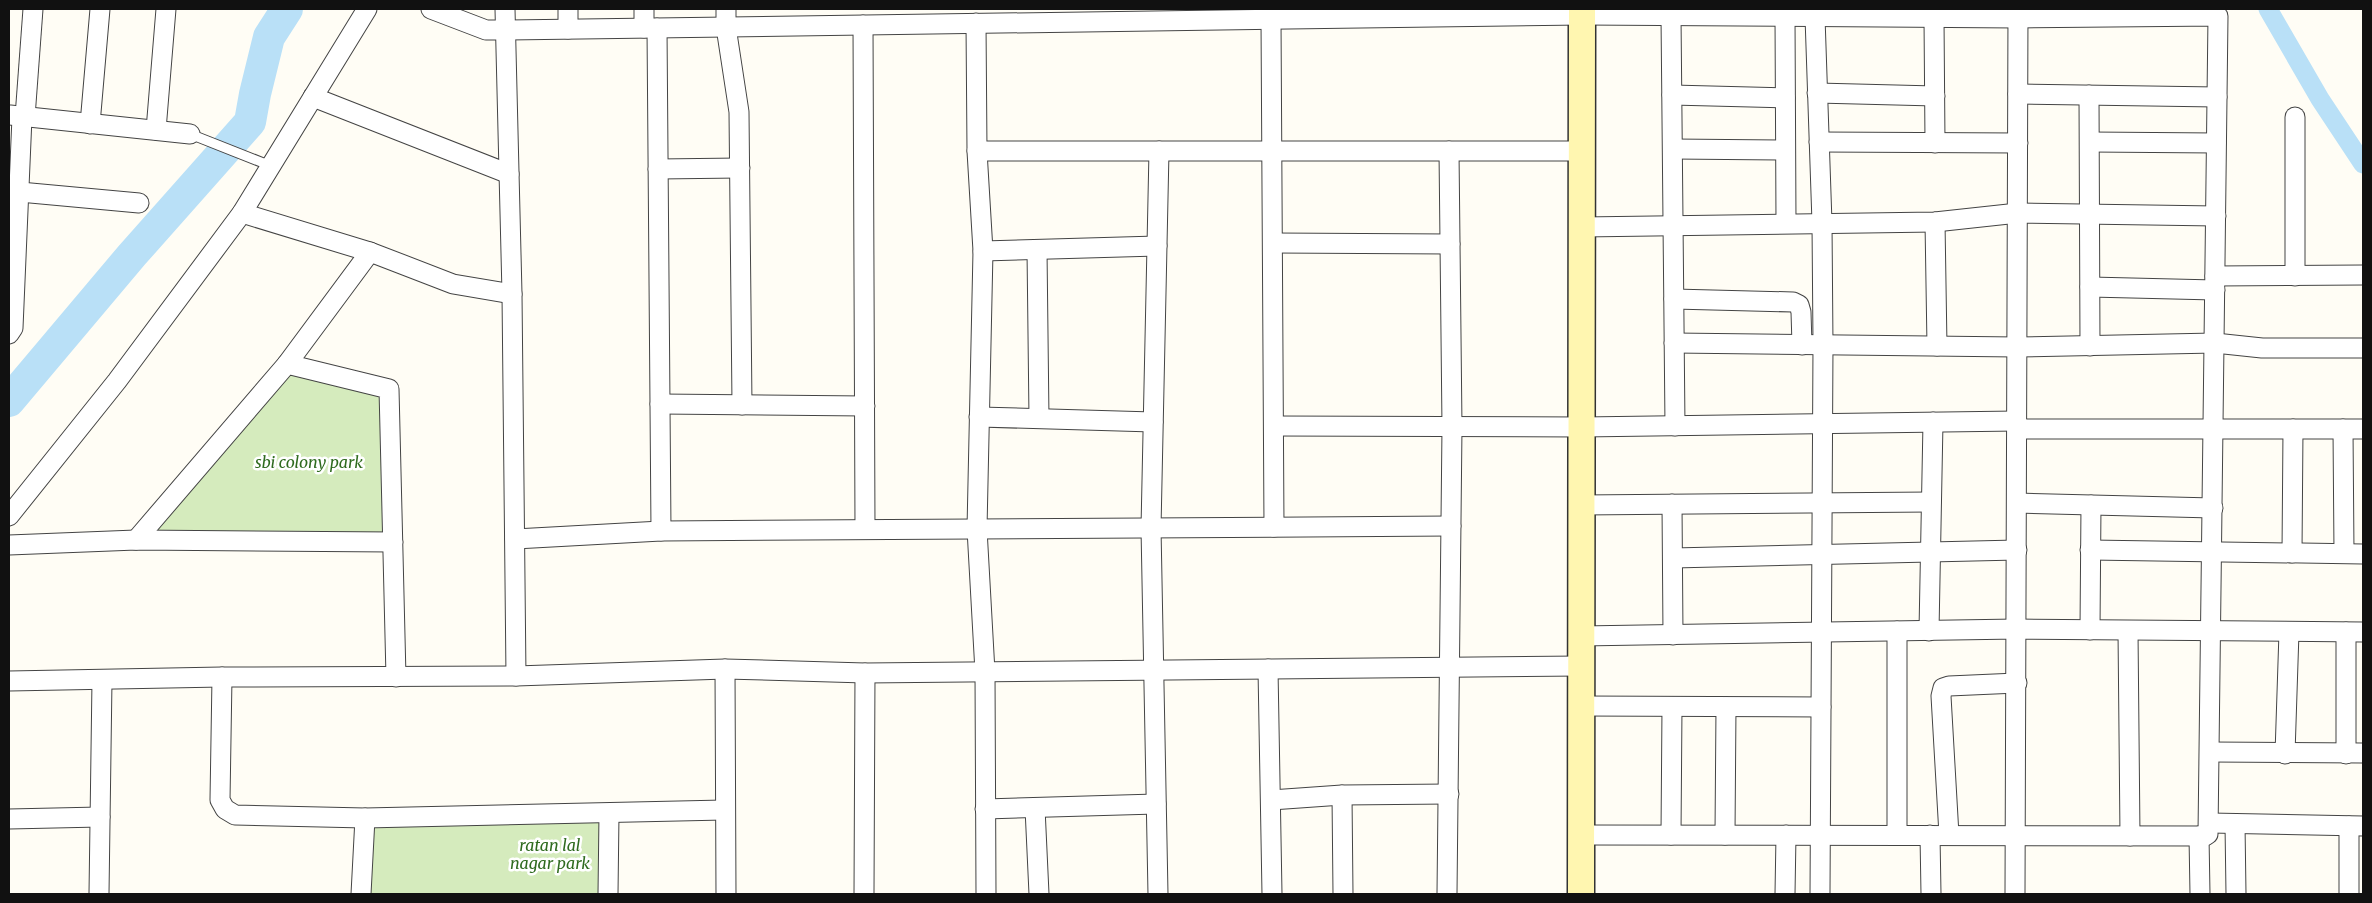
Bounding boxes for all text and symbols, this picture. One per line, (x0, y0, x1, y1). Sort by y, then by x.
park label: sbi colony park (255, 452, 363, 472)
park label: ratan lal nagar park (510, 835, 590, 873)

